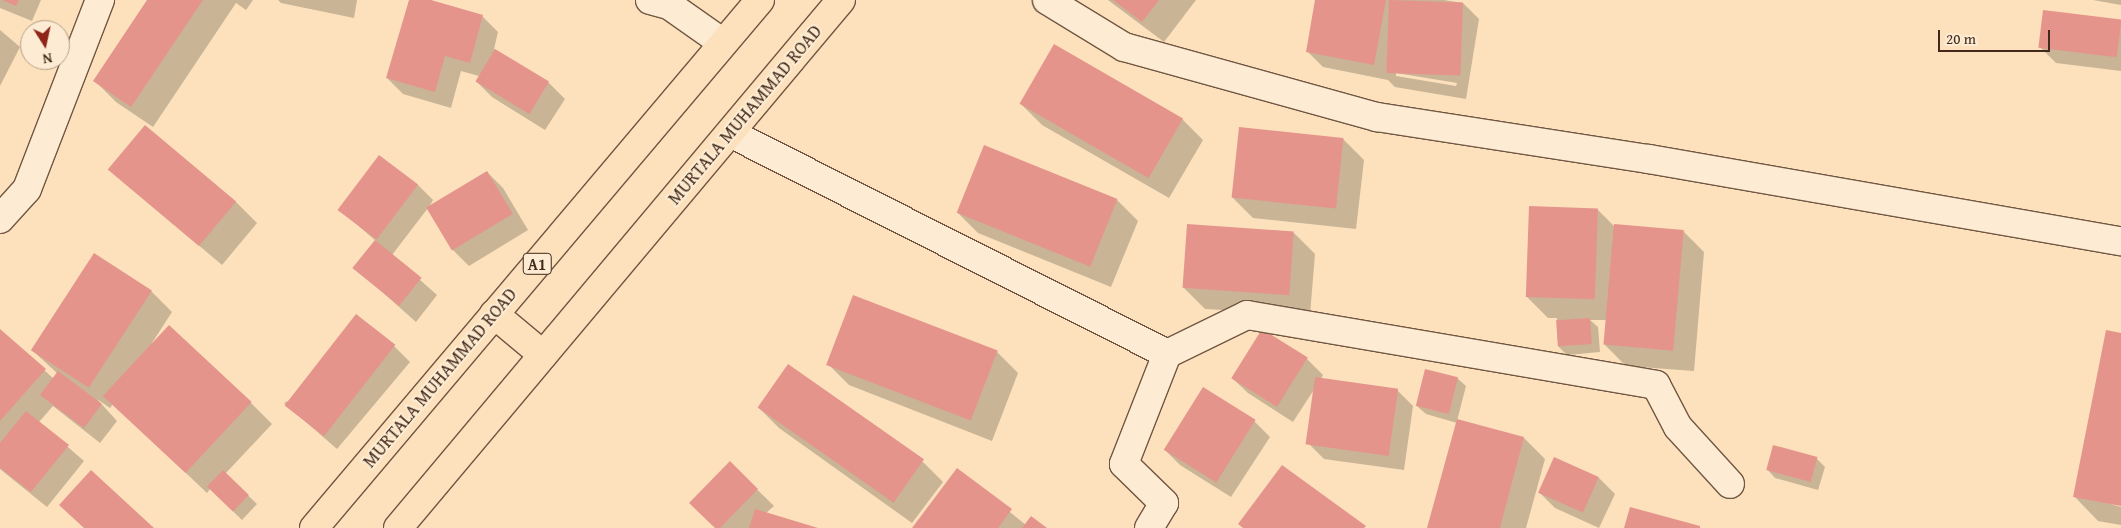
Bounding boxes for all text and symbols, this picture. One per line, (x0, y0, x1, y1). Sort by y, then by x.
north arrow (20, 20, 70, 70)
scale bar (1941, 20, 2054, 52)
street label: MURTALA MUHAMMAD ROAD (664, 21, 826, 209)
text: 20 m (1946, 28, 1976, 49)
text: N (41, 48, 54, 69)
road number: A1 (522, 250, 552, 278)
street label: MURTALA MUHAMMAD ROAD (359, 284, 521, 472)

